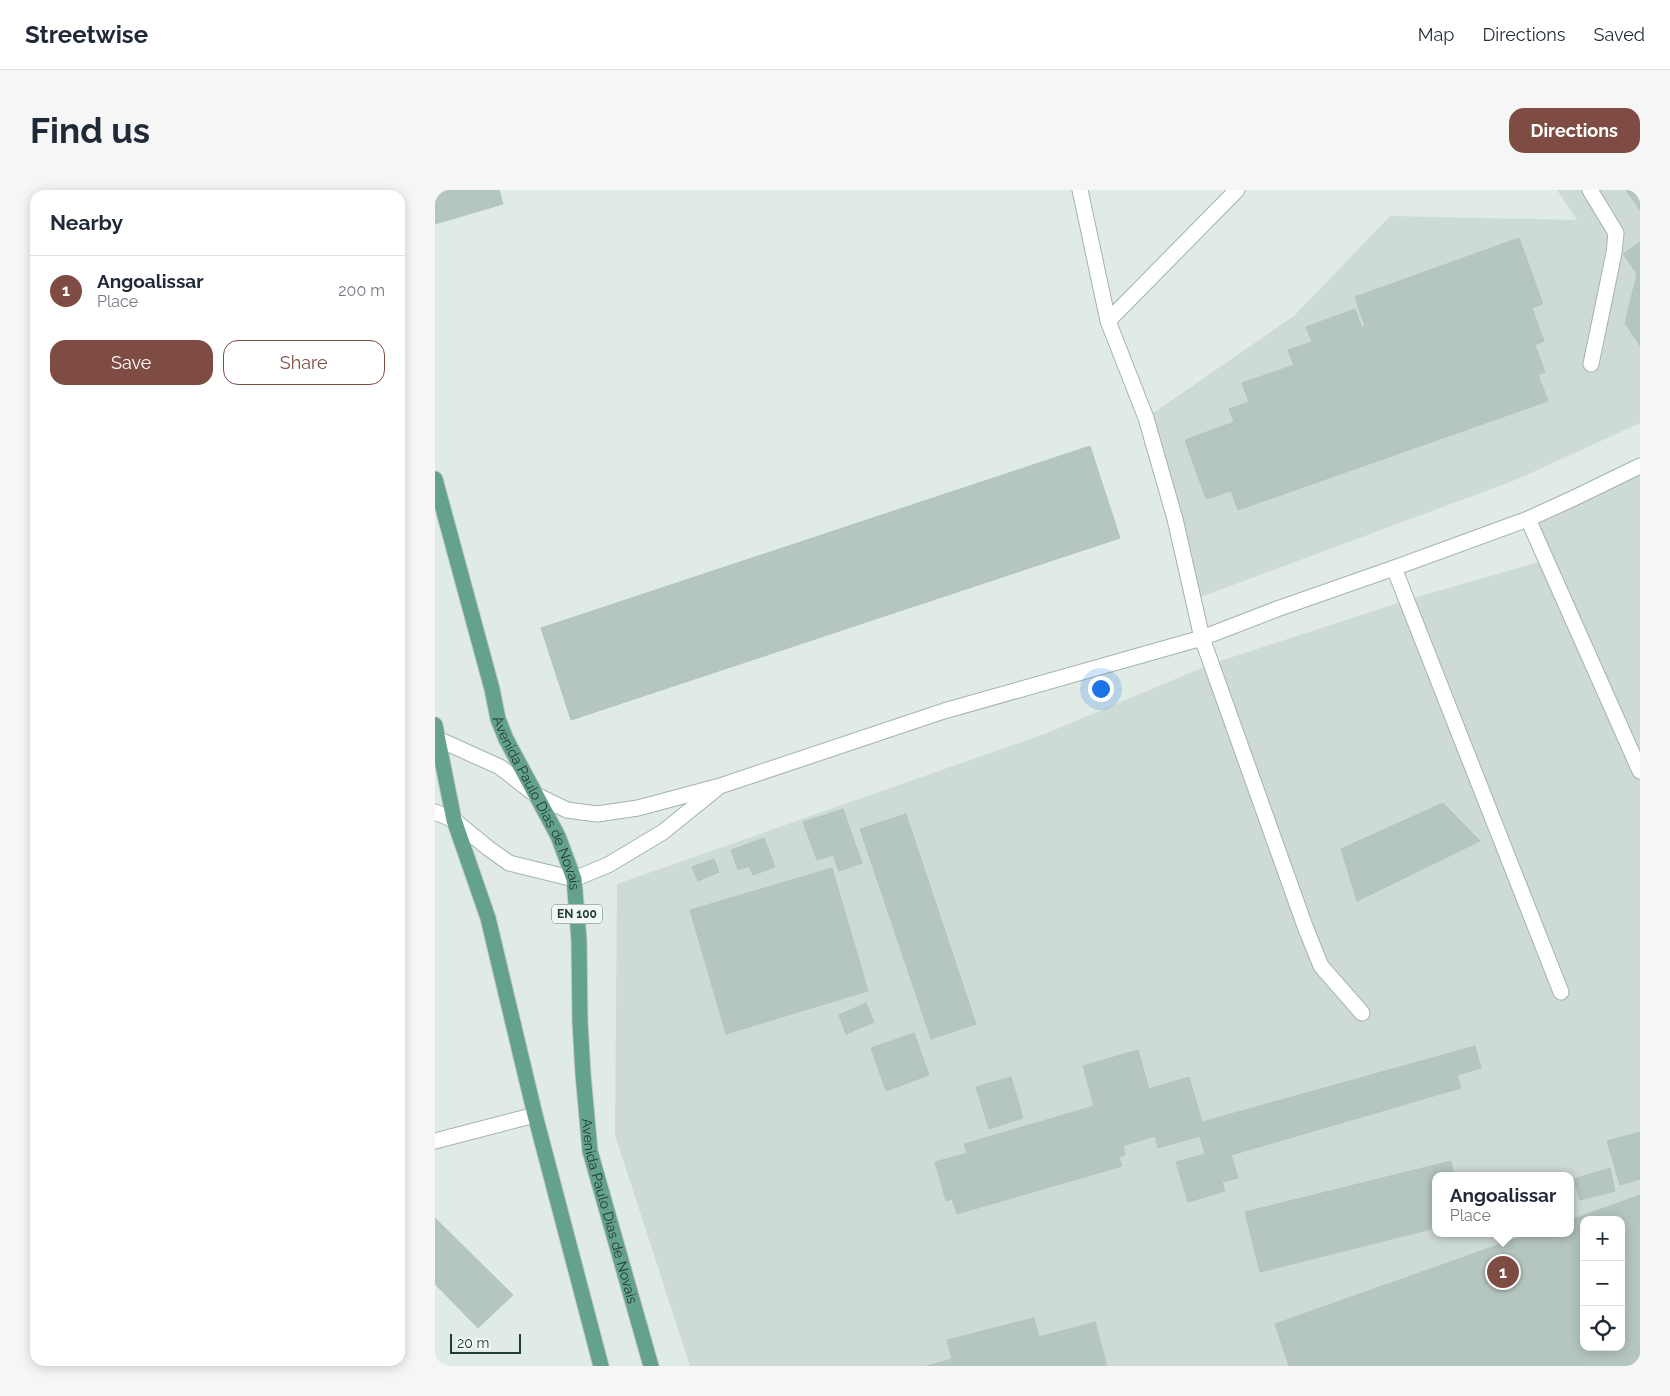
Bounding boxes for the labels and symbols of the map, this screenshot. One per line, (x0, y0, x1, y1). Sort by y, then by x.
your location (1088, 676, 1114, 702)
street label: Avenida Paulo Dias de Novais (490, 713, 583, 891)
road number: EN 100 (552, 904, 602, 924)
street label: Avenida Paulo Dias de Novais (579, 1118, 641, 1306)
pin: 1 (1487, 1253, 1519, 1291)
scale bar (450, 1331, 521, 1354)

